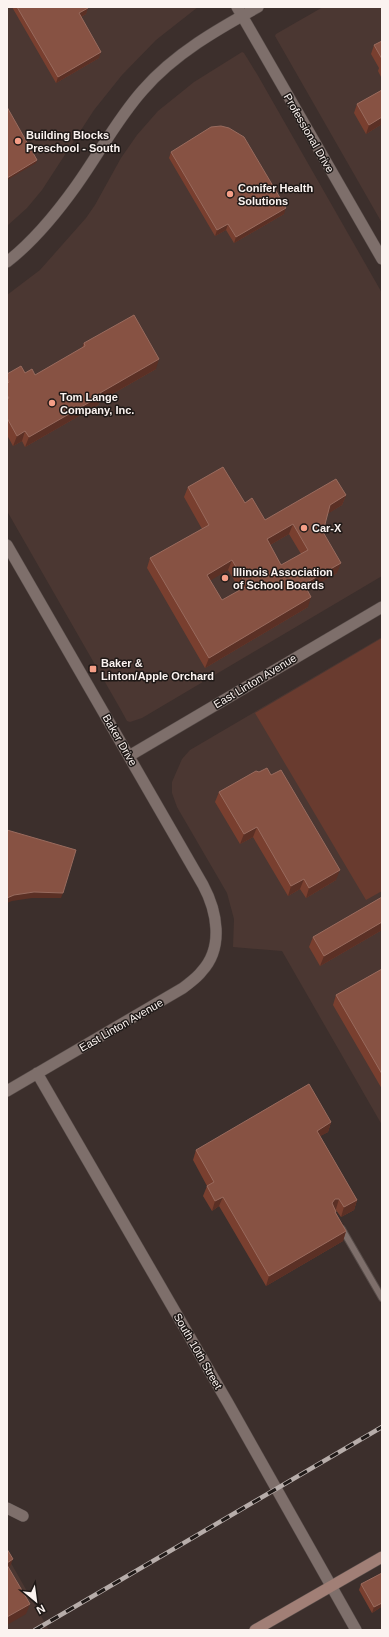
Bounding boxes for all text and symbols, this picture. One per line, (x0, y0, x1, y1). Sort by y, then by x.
street label: Professional Drive (281, 91, 337, 175)
place label: Building Blocks Preschool - South (26, 129, 120, 154)
marker: Building Blocks Preschool - South (13, 136, 23, 146)
place label: Conifer Health Solutions (238, 182, 313, 207)
marker: Conifer Health Solutions (225, 189, 235, 199)
place label: Tom Lange Company, Inc. (60, 391, 134, 416)
marker: Tom Lange Company, Inc. (47, 398, 57, 408)
place label: Car-X (312, 522, 342, 534)
marker: Car-X (299, 523, 309, 533)
place label: Illinois Association of School Boards (233, 566, 333, 591)
marker: Illinois Association of School Boards (220, 573, 230, 583)
street label: East Linton Avenue (211, 651, 299, 711)
place label: Baker & Linton/Apple Orchard (101, 657, 214, 682)
marker: Baker & Linton/Apple Orchard (88, 664, 98, 674)
street label: Baker Drive (100, 712, 140, 768)
street label: East Linton Avenue (77, 996, 165, 1054)
street label: South 10th Street (171, 1311, 225, 1391)
north arrow (16, 1581, 56, 1621)
text: N (34, 1603, 47, 1617)

